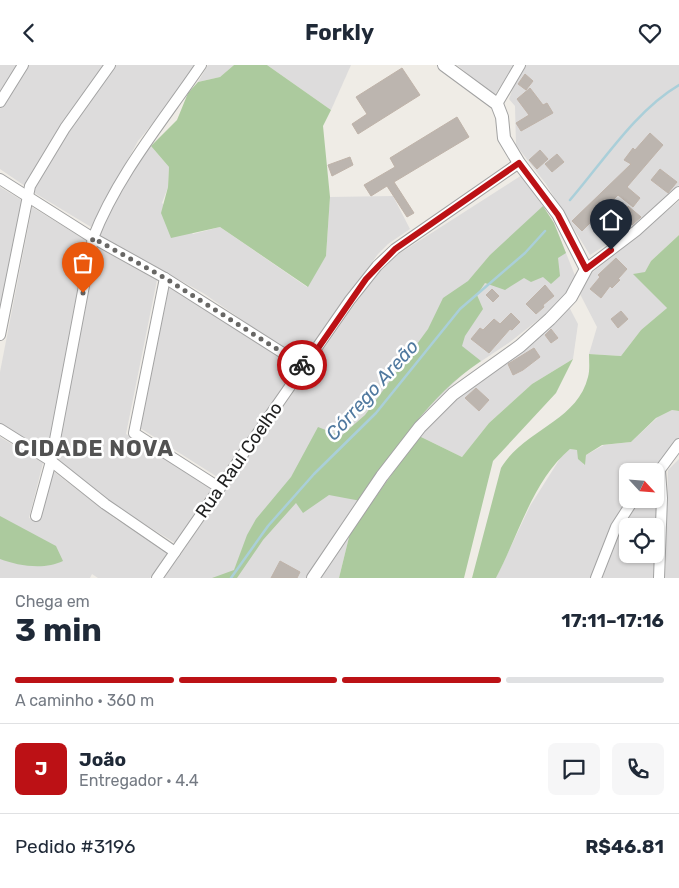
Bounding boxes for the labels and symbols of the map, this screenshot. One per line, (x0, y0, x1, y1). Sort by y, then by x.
pin (590, 199, 632, 250)
pin (62, 242, 104, 293)
water label: Córrego Areão (321, 335, 423, 445)
courier (277, 340, 327, 390)
street label: Rua Raul Coelho (191, 398, 287, 522)
district label: CIDADE NOVA (14, 435, 174, 462)
north arrow (619, 463, 664, 507)

